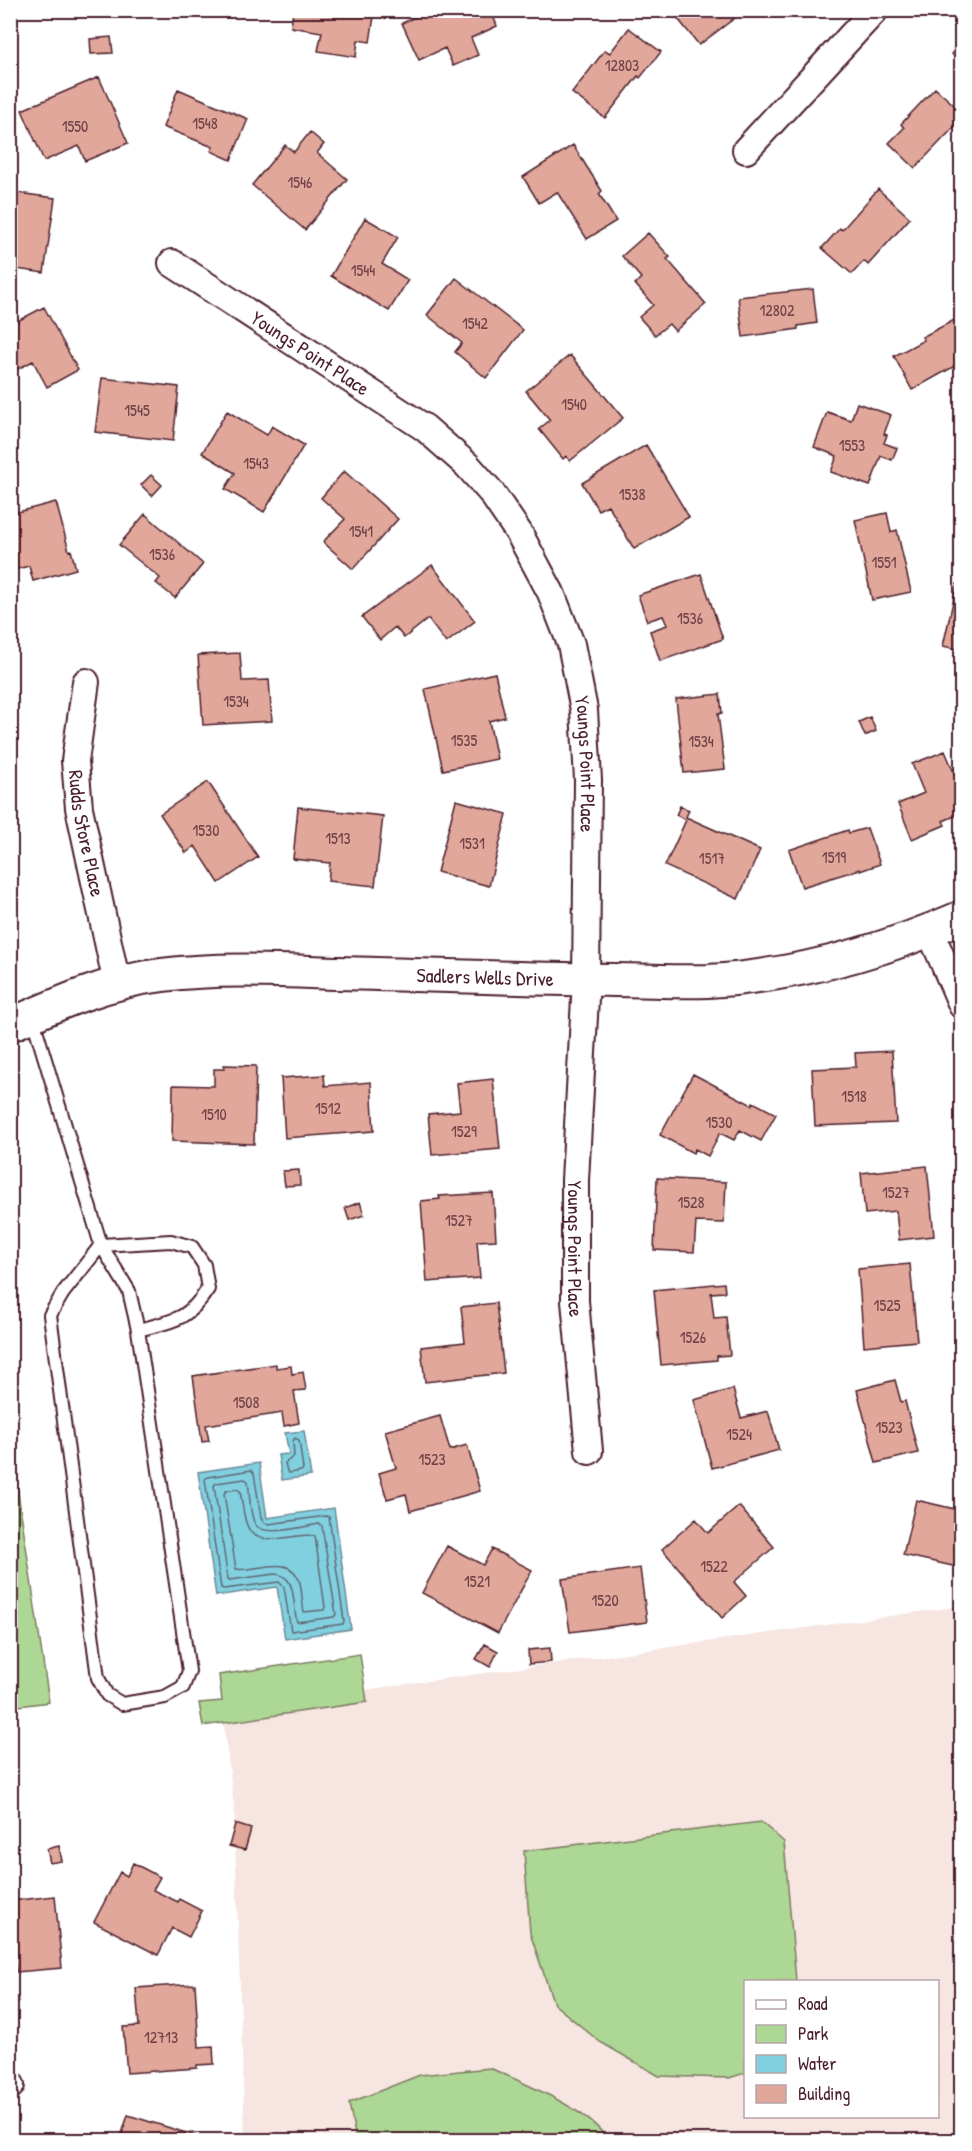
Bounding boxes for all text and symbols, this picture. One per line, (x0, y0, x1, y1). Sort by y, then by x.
house number: 12803 (605, 54, 639, 76)
house number: 1548 (192, 112, 218, 134)
house number: 1550 (62, 115, 88, 137)
house number: 1546 (288, 171, 312, 193)
house number: 1544 (351, 259, 375, 281)
house number: 12802 (760, 299, 795, 321)
street label: Youngs Point Place (246, 304, 375, 401)
house number: 1542 (462, 312, 489, 334)
house number: 1540 (561, 393, 587, 415)
house number: 1545 (124, 399, 150, 421)
house number: 1553 (839, 434, 865, 456)
house number: 1543 (243, 452, 269, 474)
house number: 1538 (619, 483, 645, 505)
house number: 1541 (349, 520, 373, 542)
house number: 1536 (149, 543, 175, 565)
house number: 1551 (871, 551, 897, 573)
house number: 1536 (677, 607, 703, 629)
house number: 1534 (223, 690, 249, 712)
street label: Youngs Point Place (569, 694, 602, 832)
house number: 1535 (451, 729, 477, 751)
house number: 1534 (688, 730, 714, 752)
street label: Rudds Store Place (63, 769, 112, 899)
house number: 1530 (193, 819, 219, 841)
house number: 1513 (325, 827, 351, 849)
house number: 1531 (459, 832, 485, 854)
house number: 1519 (822, 846, 846, 868)
house number: 1517 (699, 847, 725, 869)
street label: Sadlers Wells Drive (416, 961, 554, 992)
house number: 1518 (841, 1085, 867, 1107)
house number: 1512 (315, 1097, 341, 1119)
house number: 1510 (201, 1103, 227, 1125)
house number: 1530 (706, 1111, 732, 1133)
house number: 1529 (451, 1120, 477, 1142)
street label: Youngs Point Place (562, 1181, 590, 1318)
house number: 1527 (882, 1181, 910, 1203)
house number: 1528 (678, 1191, 705, 1213)
house number: 1527 (445, 1209, 473, 1231)
house number: 1525 (874, 1294, 901, 1316)
house number: 1526 (680, 1326, 706, 1348)
house number: 1508 (233, 1391, 259, 1413)
house number: 1523 (875, 1416, 903, 1438)
house number: 1524 (726, 1423, 752, 1445)
house number: 1523 (418, 1448, 446, 1470)
house number: 1522 (700, 1555, 728, 1577)
house number: 1521 (464, 1570, 490, 1592)
house number: 1520 (591, 1589, 619, 1611)
legend (744, 1980, 939, 2118)
text: Road (798, 1991, 828, 2016)
text: Park (798, 2021, 829, 2046)
house number: 12713 (144, 2026, 178, 2048)
text: Water (798, 2051, 836, 2076)
text: Building (798, 2081, 850, 2106)

